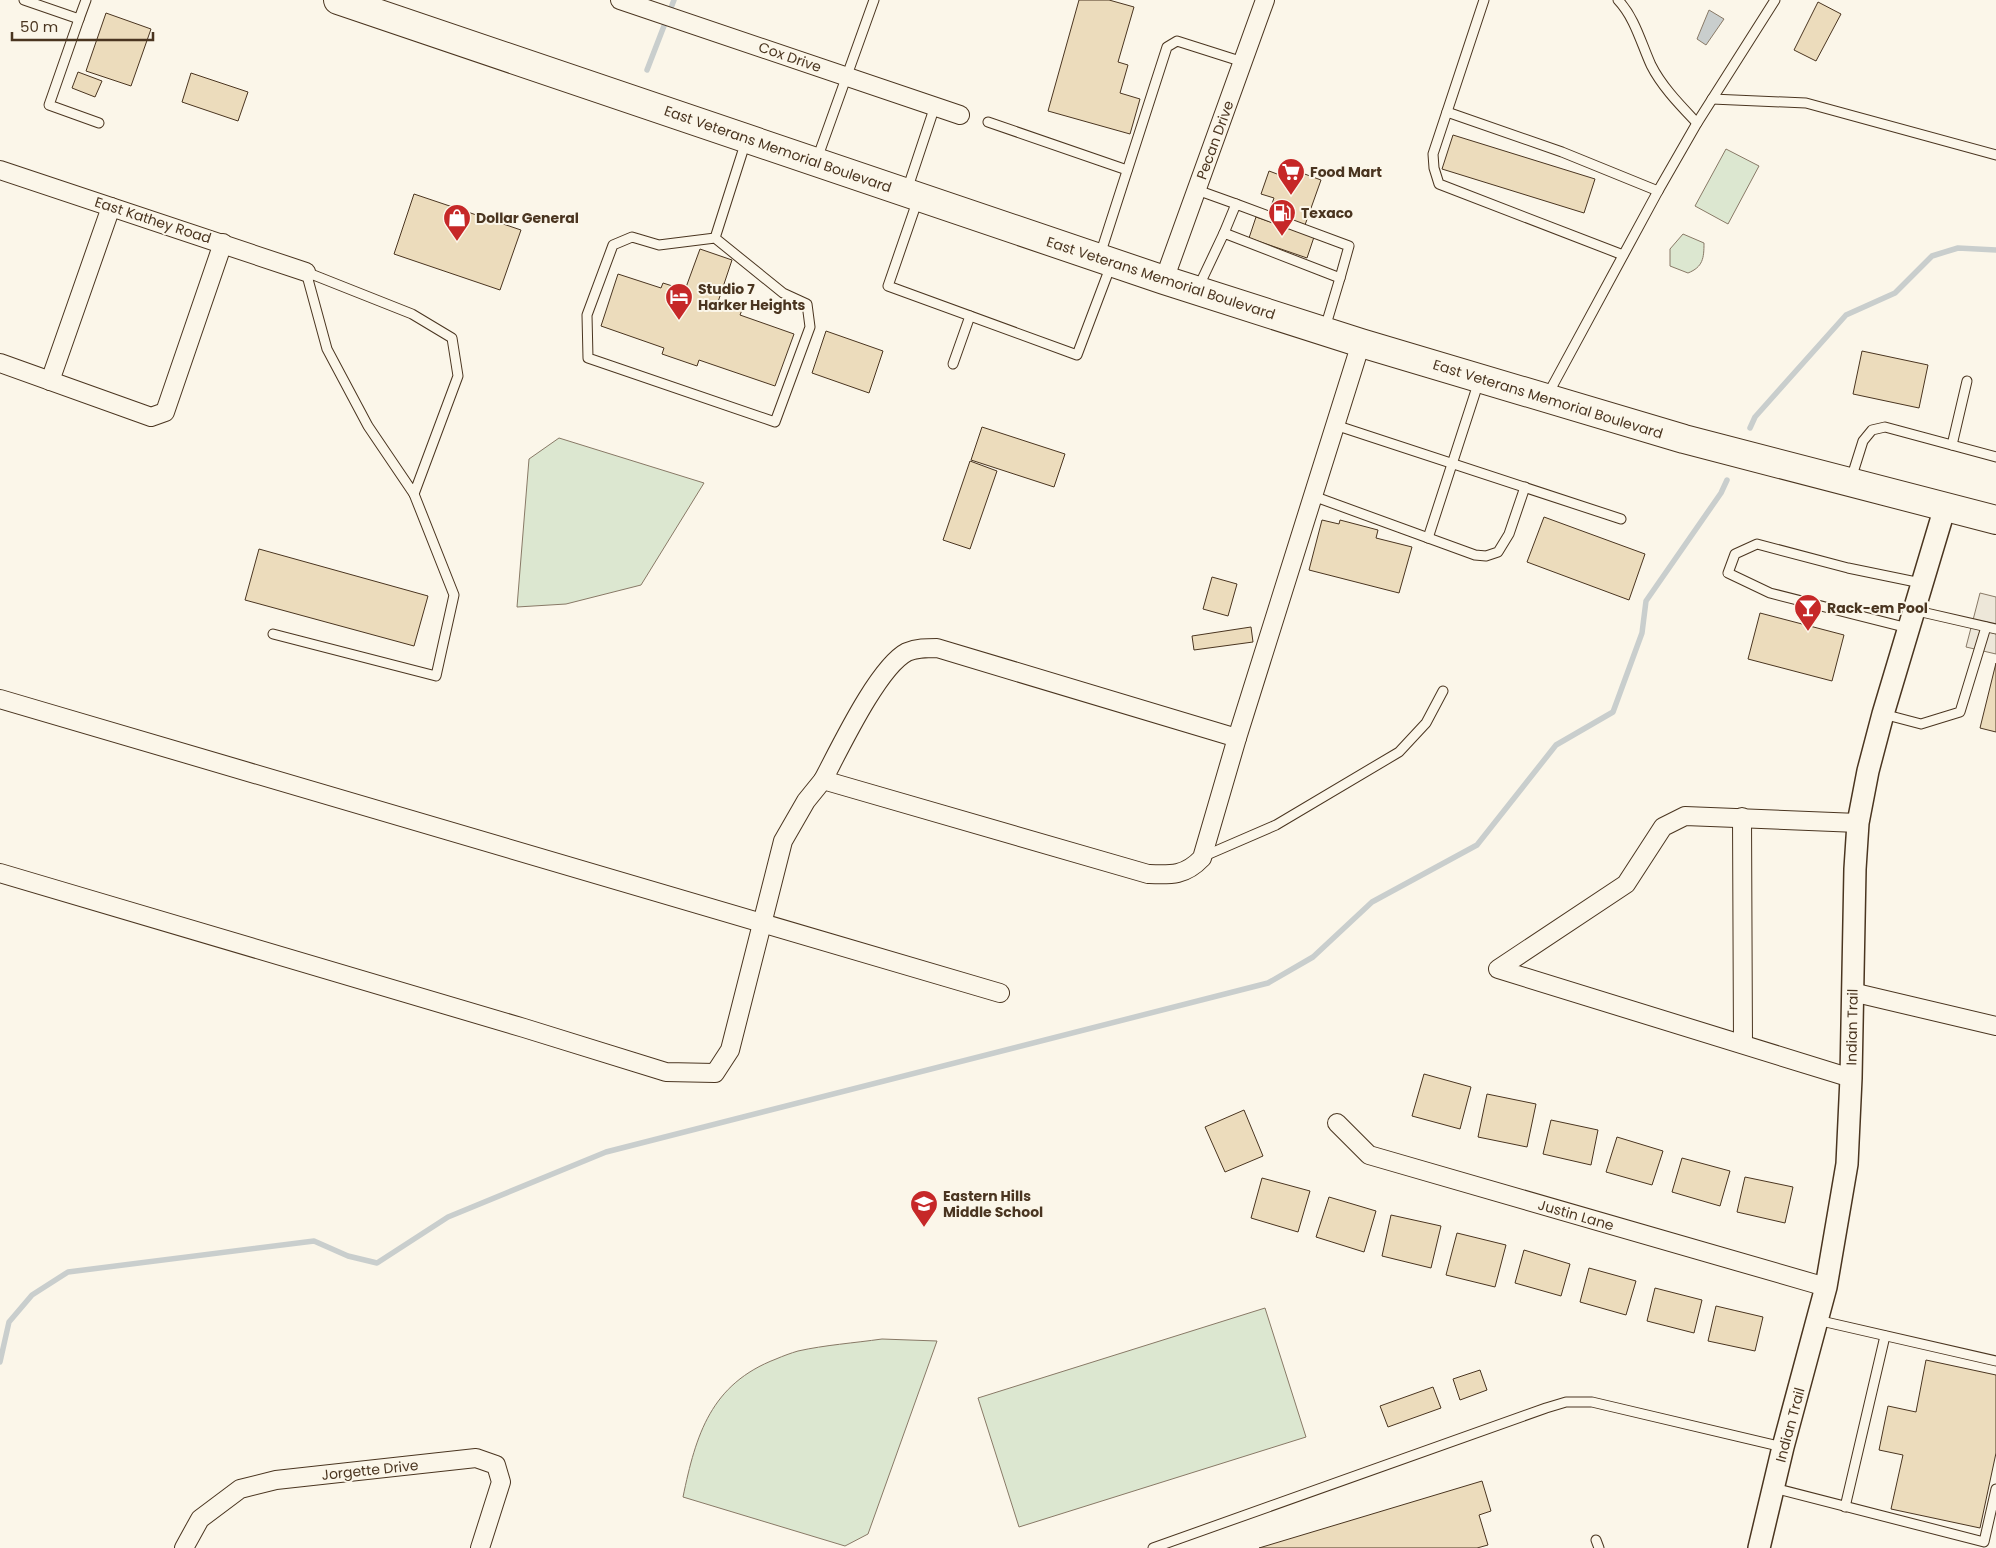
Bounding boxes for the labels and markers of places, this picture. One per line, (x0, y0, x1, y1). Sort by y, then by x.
supermarket icon: Food Mart (1276, 157, 1306, 196)
place label: Food Mart (1310, 162, 1382, 182)
fuel station icon: Texaco (1267, 198, 1297, 237)
shop icon: Dollar General (442, 203, 472, 242)
place label: Texaco (1301, 203, 1353, 223)
place label: Dollar General (476, 208, 579, 228)
place label: Studio 7 Harker Heights (698, 279, 806, 315)
hotel icon: Studio 7 Harker Heights (664, 282, 694, 321)
bar icon: Rack-em Pool (1793, 593, 1823, 632)
place label: Rack-em Pool (1827, 598, 1928, 618)
place label: Eastern Hills Middle School (943, 1186, 1043, 1222)
school or university icon: Eastern Hills Middle School (909, 1189, 939, 1228)

